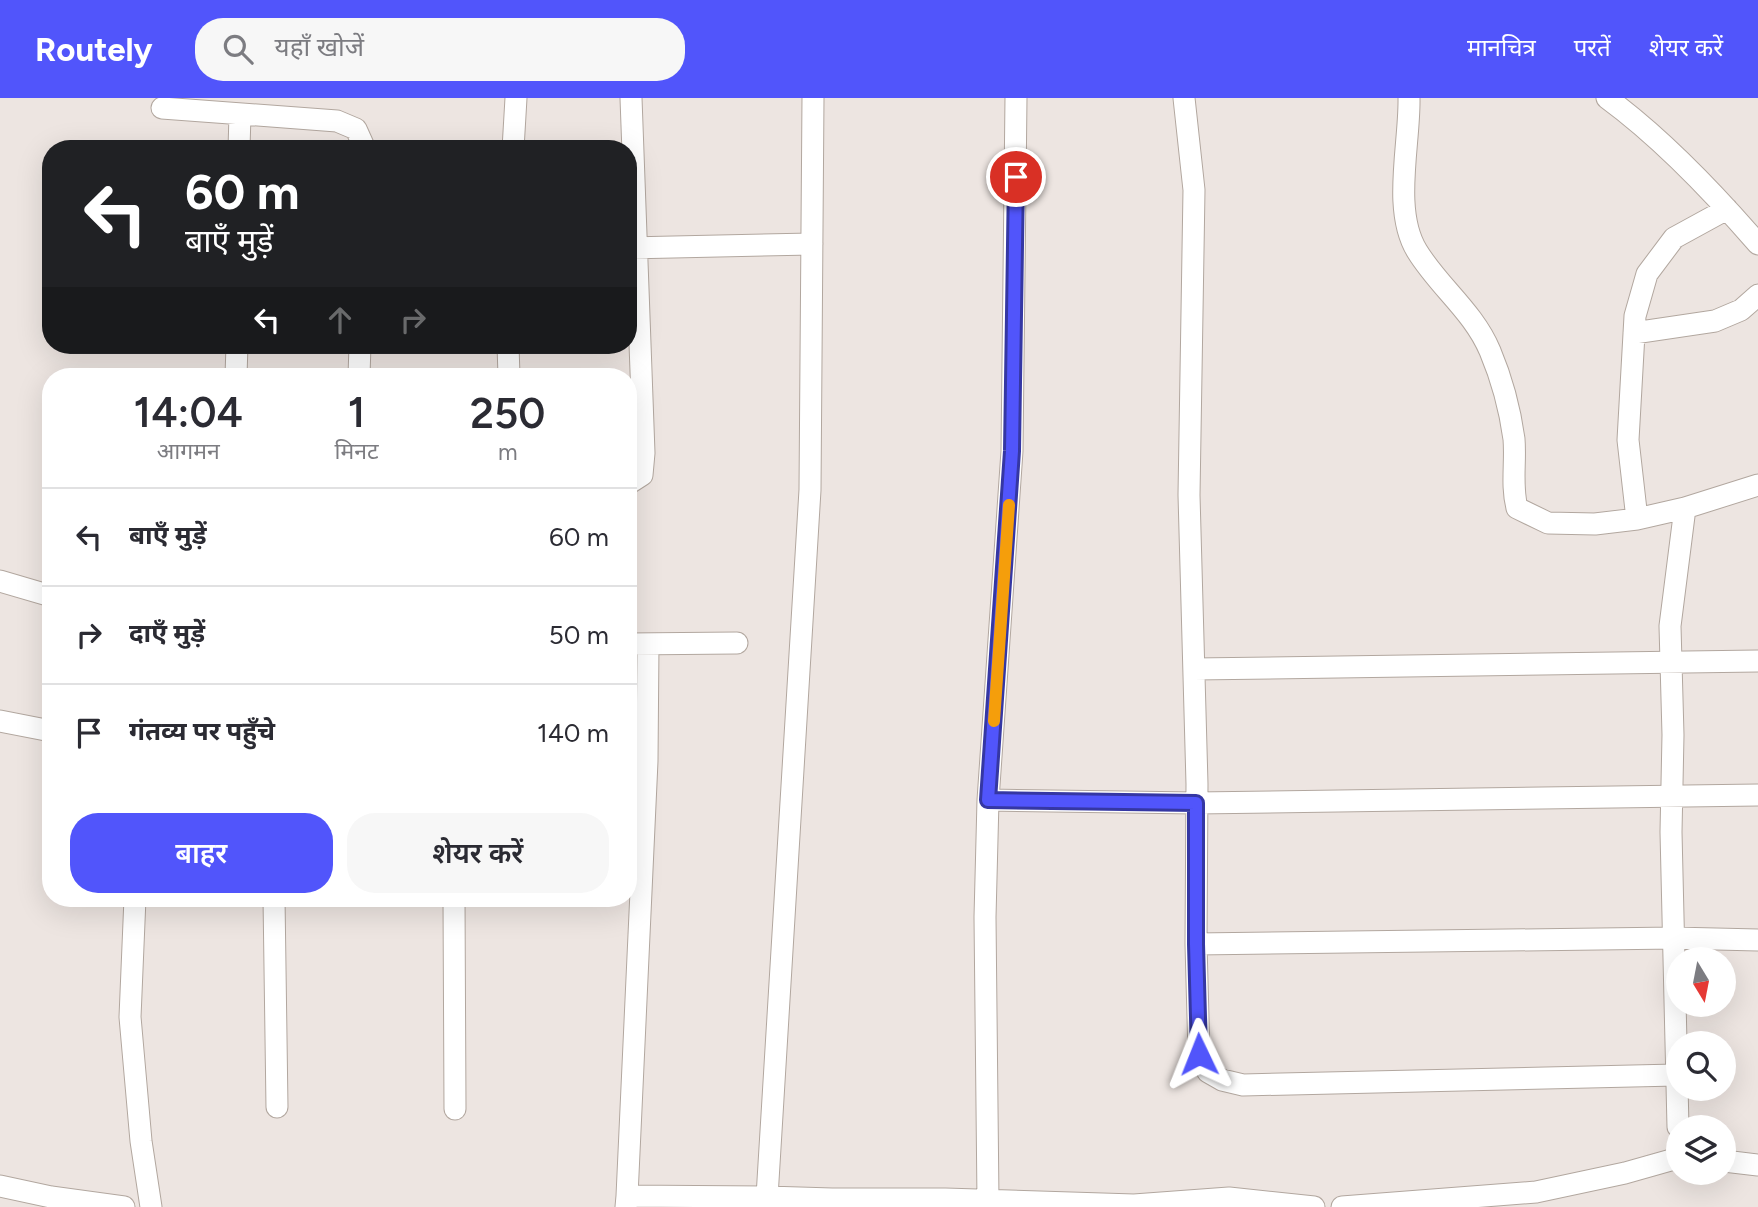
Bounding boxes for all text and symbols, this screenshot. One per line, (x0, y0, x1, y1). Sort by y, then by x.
search box (195, 18, 685, 81)
text: Routely (35, 30, 153, 69)
icon: search (219, 30, 257, 68)
text: यहाँ खोजें (275, 31, 364, 63)
text: मानचित्र (1467, 33, 1536, 62)
text: परतें (1574, 33, 1611, 62)
text: शेयर करें (1649, 33, 1723, 62)
pin (986, 147, 1046, 207)
icon: arrive (997, 158, 1035, 196)
text: 60 m (185, 162, 300, 221)
icon: left (70, 168, 161, 259)
text: बाएँ मुड़ें (185, 222, 273, 260)
icon: left (248, 301, 286, 339)
icon: ahead (321, 301, 359, 339)
icon: right (394, 301, 432, 339)
text: 14:04 (134, 387, 243, 438)
text: 1 (348, 387, 365, 438)
text: 250 (470, 388, 545, 439)
text: आगमन (157, 437, 220, 465)
text: मिनट (334, 437, 379, 465)
text: m (498, 438, 518, 466)
icon: left (70, 518, 108, 556)
text: बाएँ मुड़ें (129, 519, 206, 551)
text: 60 m (549, 521, 609, 553)
icon: right (70, 616, 108, 654)
text: दाएँ मुड़ें (129, 617, 205, 649)
text: 50 m (549, 619, 609, 651)
icon: arrive (70, 714, 108, 752)
text: गंतव्य पर पहुँचे (129, 715, 275, 747)
text: 140 m (537, 717, 609, 749)
button: बाहर (70, 813, 333, 893)
button: शेयर करें (347, 813, 609, 893)
north arrow (1666, 947, 1736, 1017)
map controls (1666, 947, 1736, 1185)
position arrow (1162, 1017, 1236, 1091)
button: search (1666, 1031, 1736, 1101)
button: layers (1666, 1115, 1736, 1185)

